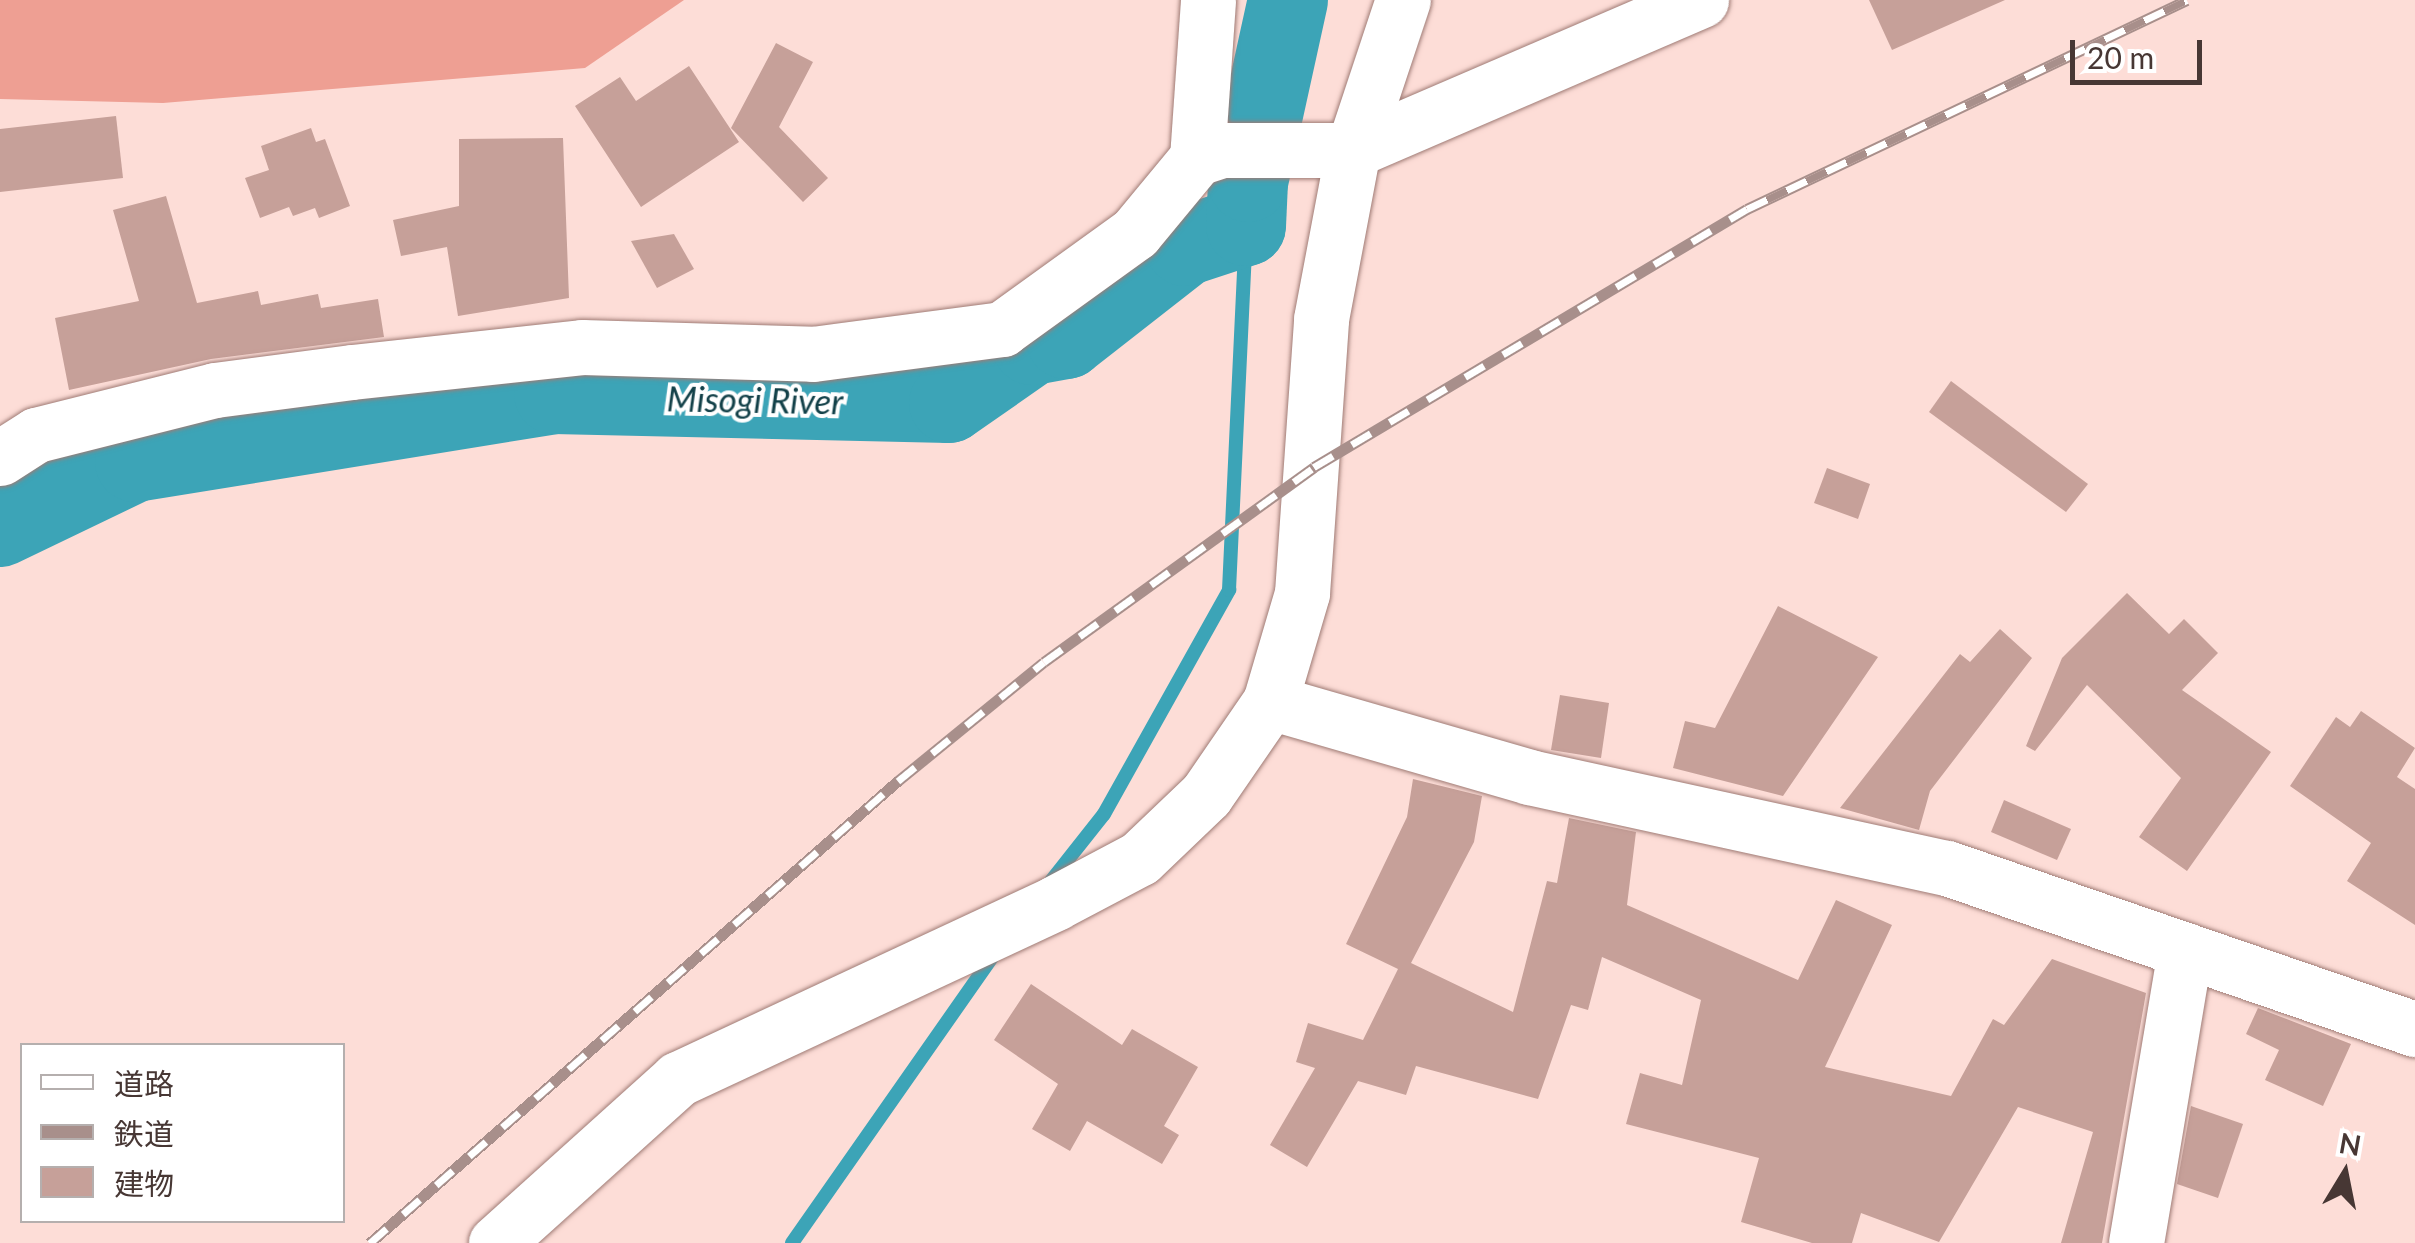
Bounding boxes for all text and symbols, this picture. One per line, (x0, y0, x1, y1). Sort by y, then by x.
scale bar (2075, 20, 2208, 82)
text: 20 m (2087, 39, 2154, 75)
water label: Misogi River (666, 376, 844, 422)
legend (20, 1043, 345, 1223)
text: 道路 (114, 1065, 174, 1101)
text: 鉄道 (114, 1115, 174, 1151)
north arrow (2295, 1123, 2395, 1223)
text: N (2337, 1125, 2364, 1162)
text: 建物 (114, 1165, 174, 1201)

